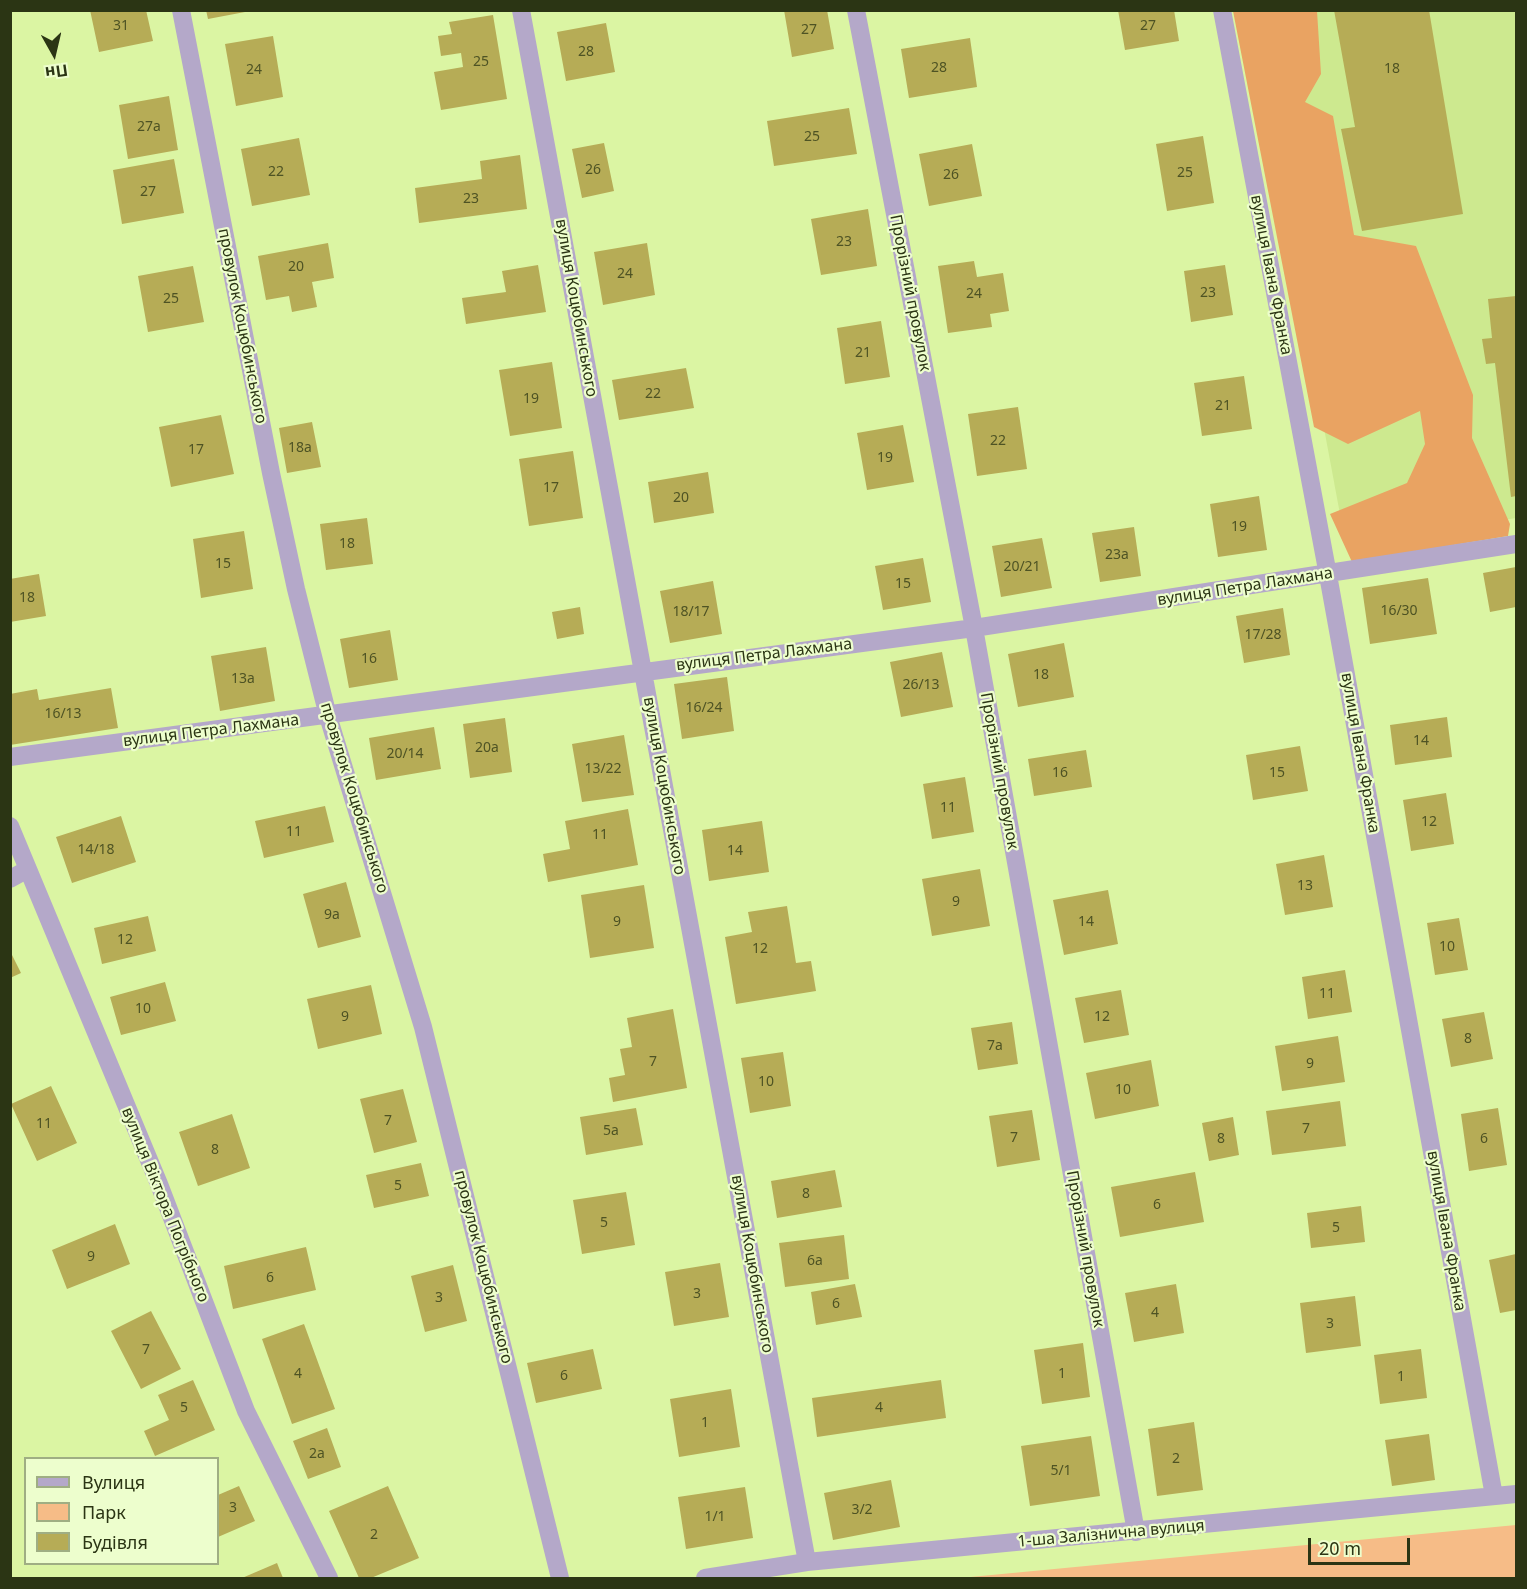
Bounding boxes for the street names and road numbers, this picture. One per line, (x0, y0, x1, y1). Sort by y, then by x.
street label: вулиця Івана Франка (1246, 193, 1296, 357)
street label: Прорізний провулок (885, 213, 935, 373)
street label: вулиця Коцюбинського (551, 217, 601, 399)
street label: провулок Коцюбинського (214, 227, 270, 425)
street label: вулиця Петра Лахмана (1156, 564, 1334, 610)
street label: вулиця Петра Лахмана (675, 635, 853, 675)
street label: вулиця Івана Франка (1336, 671, 1384, 835)
street label: Прорізний провулок (976, 691, 1022, 851)
street label: вулиця Коцюбинського (639, 695, 689, 877)
street label: провулок Коцюбинського (316, 700, 392, 896)
street label: вулиця Петра Лахмана (122, 711, 300, 751)
street label: вулиця Віктора Погрібного (117, 1105, 213, 1305)
street label: вулиця Івана Франка (1422, 1149, 1470, 1313)
street label: провулок Коцюбинського (450, 1168, 516, 1366)
street label: Прорізний провулок (1062, 1169, 1108, 1329)
street label: вулиця Коцюбинського (727, 1173, 777, 1355)
street label: 1-ша Залізнична вулиця (1017, 1516, 1205, 1552)

